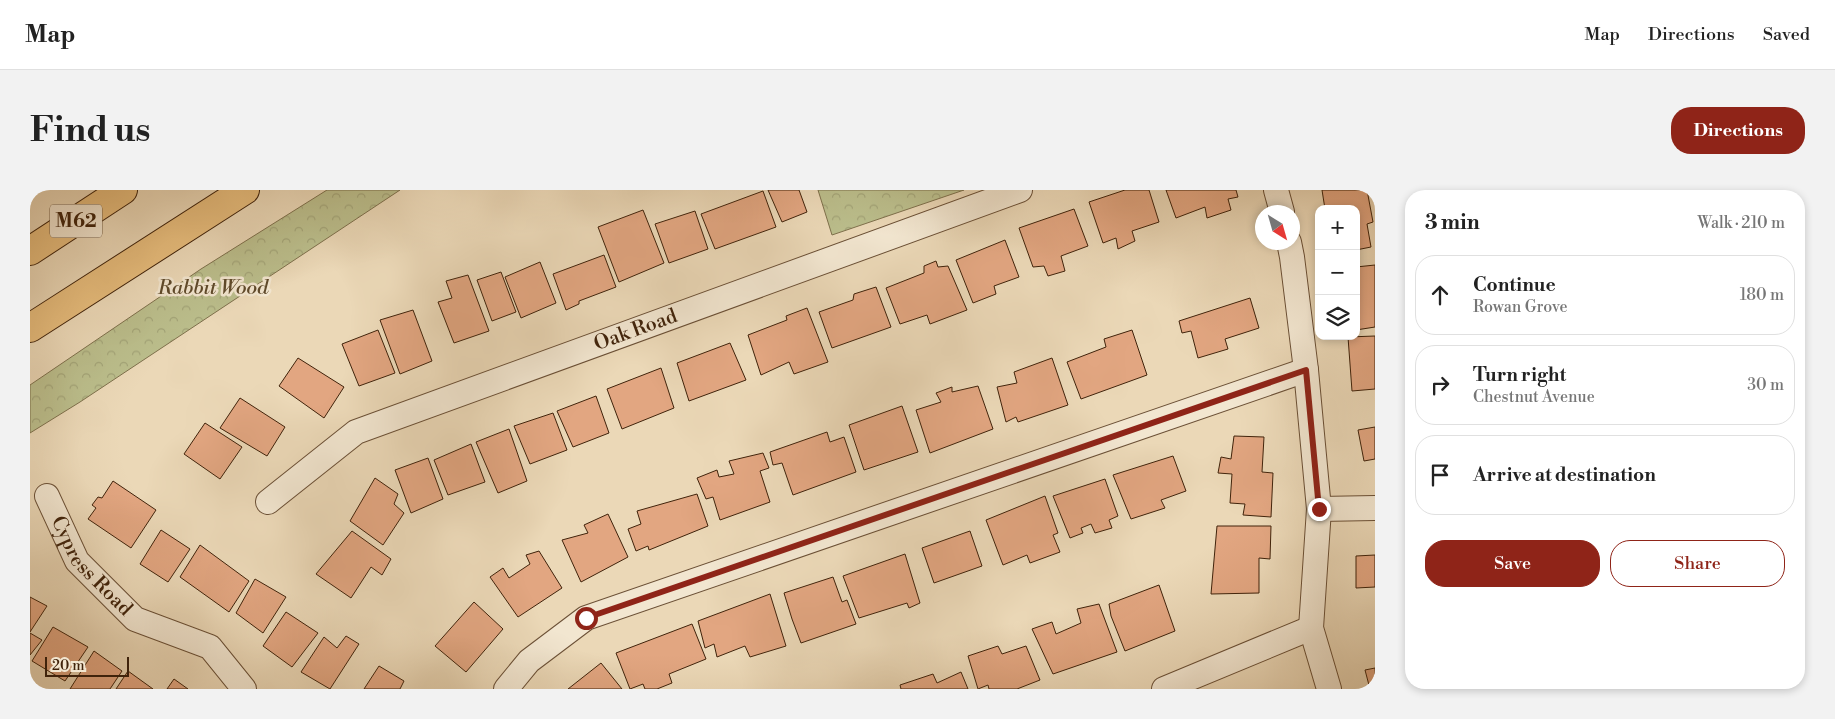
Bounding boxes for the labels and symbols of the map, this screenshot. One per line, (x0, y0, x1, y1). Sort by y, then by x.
road number: M62 (50, 205, 102, 238)
north arrow (1255, 205, 1300, 250)
park label: Rabbit Wood (157, 276, 269, 301)
street label: Oak Road (591, 303, 681, 357)
route end (1308, 498, 1331, 521)
street label: Cypress Road (45, 512, 138, 622)
route start (575, 607, 598, 630)
scale bar (45, 654, 129, 677)

